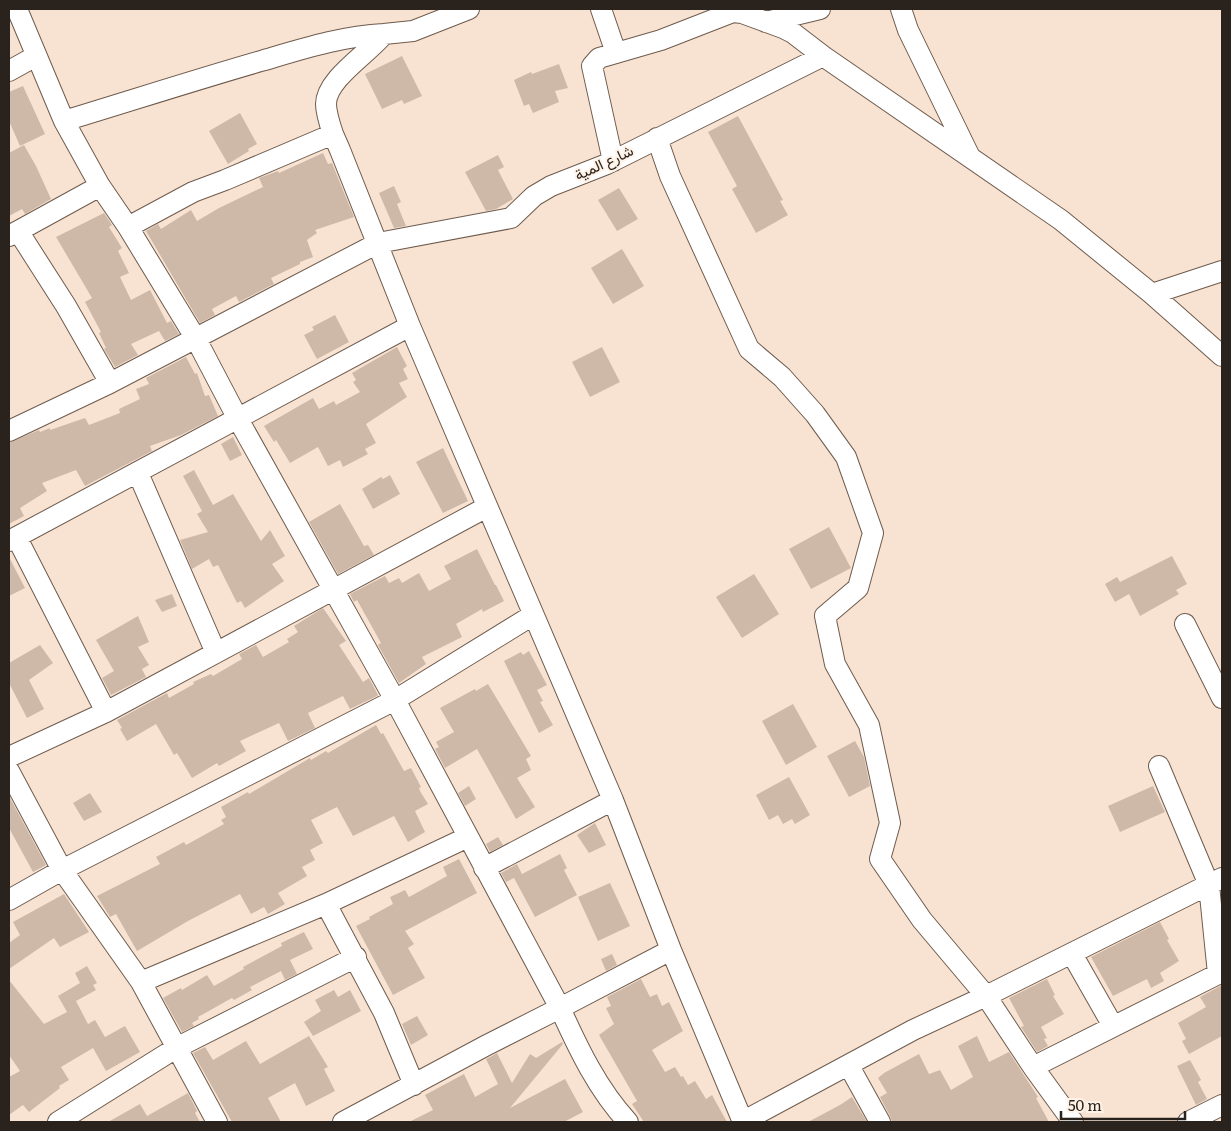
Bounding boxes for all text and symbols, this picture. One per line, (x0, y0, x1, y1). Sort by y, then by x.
street label: شارع المية (570, 138, 637, 186)
scale bar (1061, 1088, 1185, 1120)
text: 50 m (1068, 1093, 1102, 1116)

